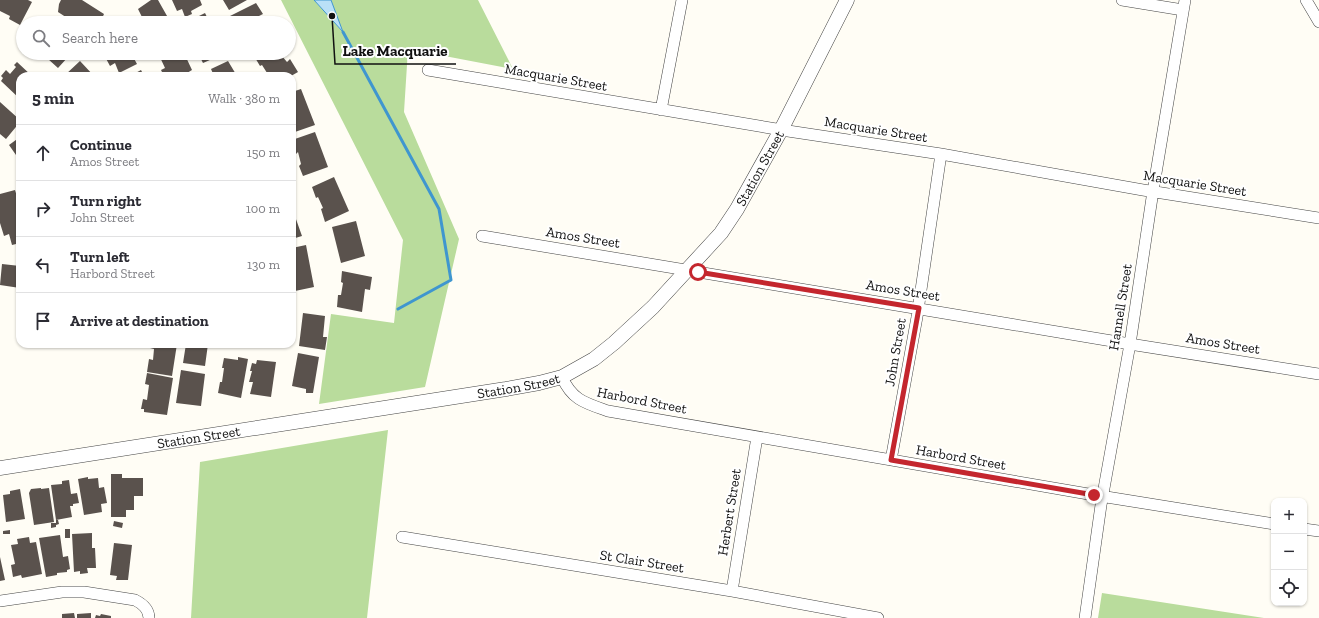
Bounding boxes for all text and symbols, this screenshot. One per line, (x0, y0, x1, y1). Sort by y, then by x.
search box (16, 16, 296, 60)
icon: search (30, 27, 52, 49)
text: Search here (62, 29, 138, 47)
callout: Lake Macquarie (335, 37, 456, 64)
text: Lake Macquarie (342, 42, 448, 60)
street label: Macquarie Street (503, 60, 609, 95)
text: 5 min (32, 88, 74, 108)
text: Walk · 380 m (208, 91, 280, 106)
street label: Macquarie Street (823, 113, 929, 146)
street label: Station Street (732, 127, 788, 209)
text: Continue (70, 136, 132, 154)
icon: ahead (32, 142, 54, 164)
text: 150 m (247, 145, 280, 160)
text: Amos Street (70, 154, 139, 169)
street label: Macquarie Street (1142, 167, 1248, 200)
text: Turn right (70, 192, 141, 210)
icon: right (32, 198, 54, 220)
text: 100 m (246, 201, 280, 216)
text: John Street (70, 210, 134, 225)
street label: Amos Street (545, 223, 622, 252)
text: Turn left (70, 248, 130, 266)
icon: left (32, 254, 54, 276)
text: 130 m (247, 257, 280, 272)
street label: Hannell Street (1105, 262, 1136, 352)
route start (689, 263, 707, 281)
text: Harbord Street (70, 266, 155, 281)
street label: Amos Street (865, 276, 942, 305)
icon: arrive (32, 310, 54, 332)
text: Arrive at destination (70, 312, 209, 330)
street label: John Street (881, 316, 910, 388)
street label: Amos Street (1185, 329, 1262, 358)
street label: Station Street (476, 370, 563, 402)
street label: Harbord Street (595, 383, 689, 418)
street label: Station Street (156, 422, 242, 452)
street label: Harbord Street (914, 441, 1008, 474)
street label: Herbert Street (714, 467, 745, 557)
route end (1085, 486, 1103, 504)
map controls (1271, 498, 1307, 606)
button: + (1271, 498, 1307, 534)
button: − (1271, 534, 1307, 570)
street label: St Clair Street (599, 546, 686, 577)
button: locate (1271, 570, 1307, 606)

